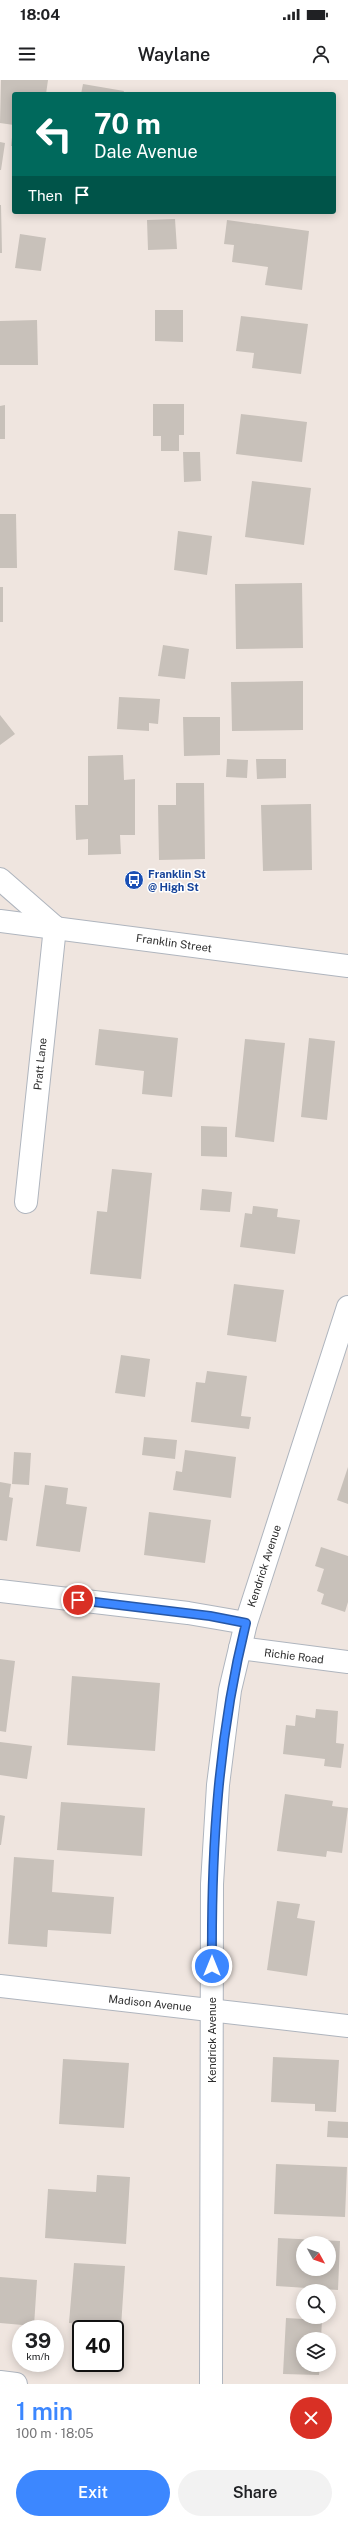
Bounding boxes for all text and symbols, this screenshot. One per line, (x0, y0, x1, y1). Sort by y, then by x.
text: 18:04 (20, 6, 60, 23)
icon: menu (16, 43, 38, 65)
icon: person (310, 43, 332, 65)
text: Waylane (138, 44, 210, 65)
text: 70 m (94, 107, 161, 140)
icon: left (28, 108, 80, 160)
text: Dale Avenue (94, 141, 198, 162)
icon: arrive (71, 184, 93, 206)
text: Then (28, 187, 63, 204)
place label: Franklin St @ High St (148, 868, 206, 893)
bus stop icon: Franklin St @ High St (123, 869, 145, 891)
street label: Franklin Street (135, 932, 213, 954)
street label: Pratt Lane (31, 1037, 49, 1091)
street label: Kendrick Avenue (245, 1523, 283, 1609)
pin (61, 1583, 95, 1617)
icon: arrive (67, 1589, 89, 1611)
street label: Richie Road (264, 1646, 324, 1666)
position arrow (191, 1945, 233, 1987)
street label: Madison Avenue (108, 1993, 192, 2013)
street label: Kendrick Avenue (206, 1997, 218, 2083)
north arrow (296, 2236, 336, 2276)
map controls (296, 2236, 336, 2372)
button: search (296, 2284, 336, 2324)
speed limit sign: 40 (72, 2320, 124, 2372)
text: 39 (25, 2329, 51, 2353)
button: layers (296, 2332, 336, 2372)
text: km/h (26, 2350, 50, 2362)
text: 1 min (16, 2397, 73, 2425)
button: close (290, 2397, 332, 2439)
text: 100 m · 18:05 (16, 2426, 94, 2441)
button: Exit (16, 2470, 170, 2516)
button: Share (178, 2470, 332, 2516)

